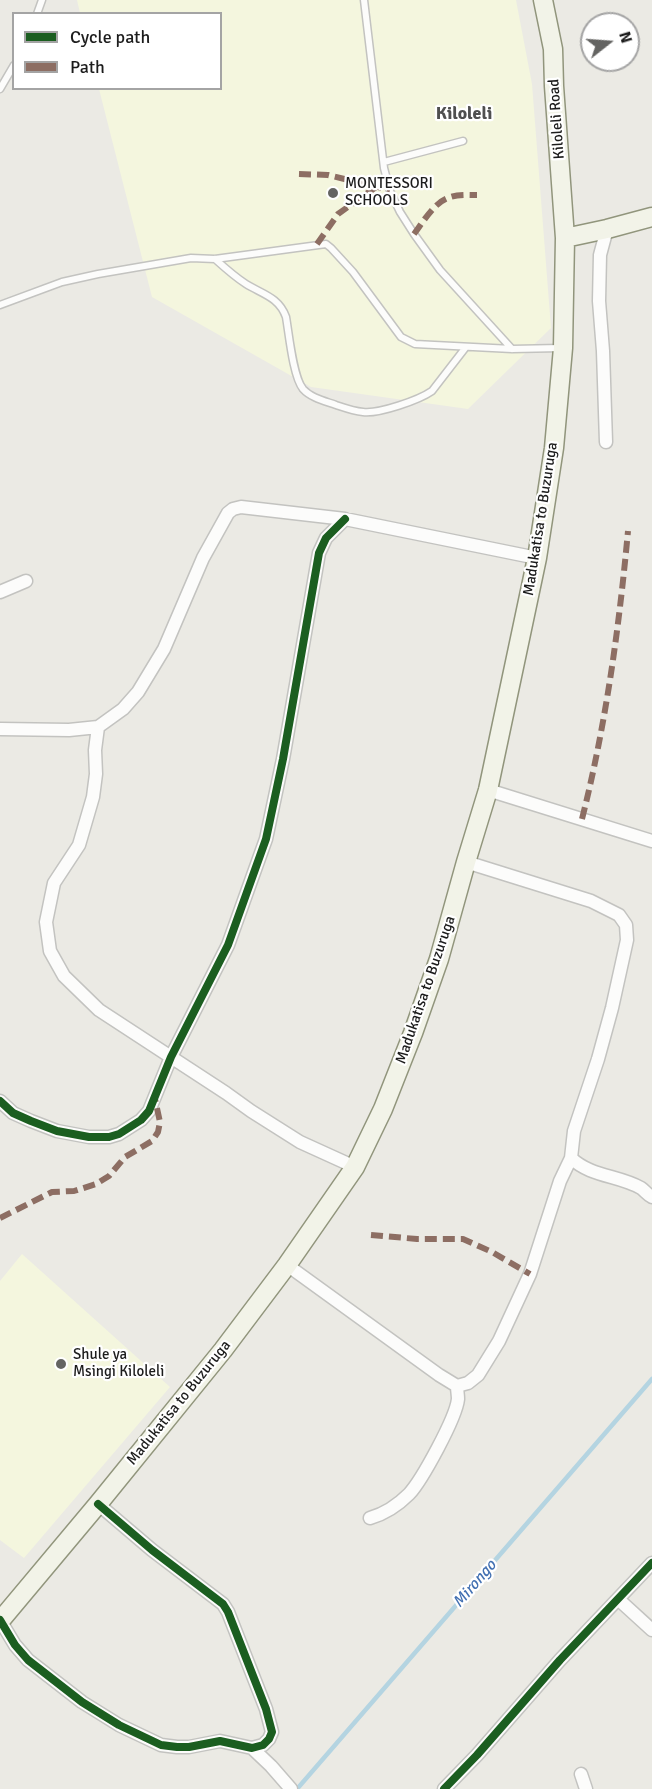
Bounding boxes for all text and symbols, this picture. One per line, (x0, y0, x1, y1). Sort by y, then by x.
legend (12, 12, 222, 90)
north arrow (580, 12, 640, 72)
text: Cycle path (70, 26, 150, 48)
text: N (614, 29, 636, 46)
text: Path (70, 56, 105, 78)
street label: Kiloleli Road (545, 78, 569, 160)
district label: Kiloleli (436, 103, 492, 125)
place label: MONTESSORI SCHOOLS (345, 175, 433, 210)
marker: MONTESSORI SCHOOLS (326, 186, 340, 200)
street label: Madukatisa to Buzuruga (520, 441, 562, 597)
street label: Madukatisa to Buzuruga (392, 914, 460, 1066)
street label: Madukatisa to Buzuruga (123, 1337, 235, 1469)
place label: Shule ya Msingi Kiloleli (73, 1346, 164, 1381)
marker: Shule ya Msingi Kiloleli (54, 1357, 68, 1371)
water label: Mirongo (449, 1556, 501, 1612)

